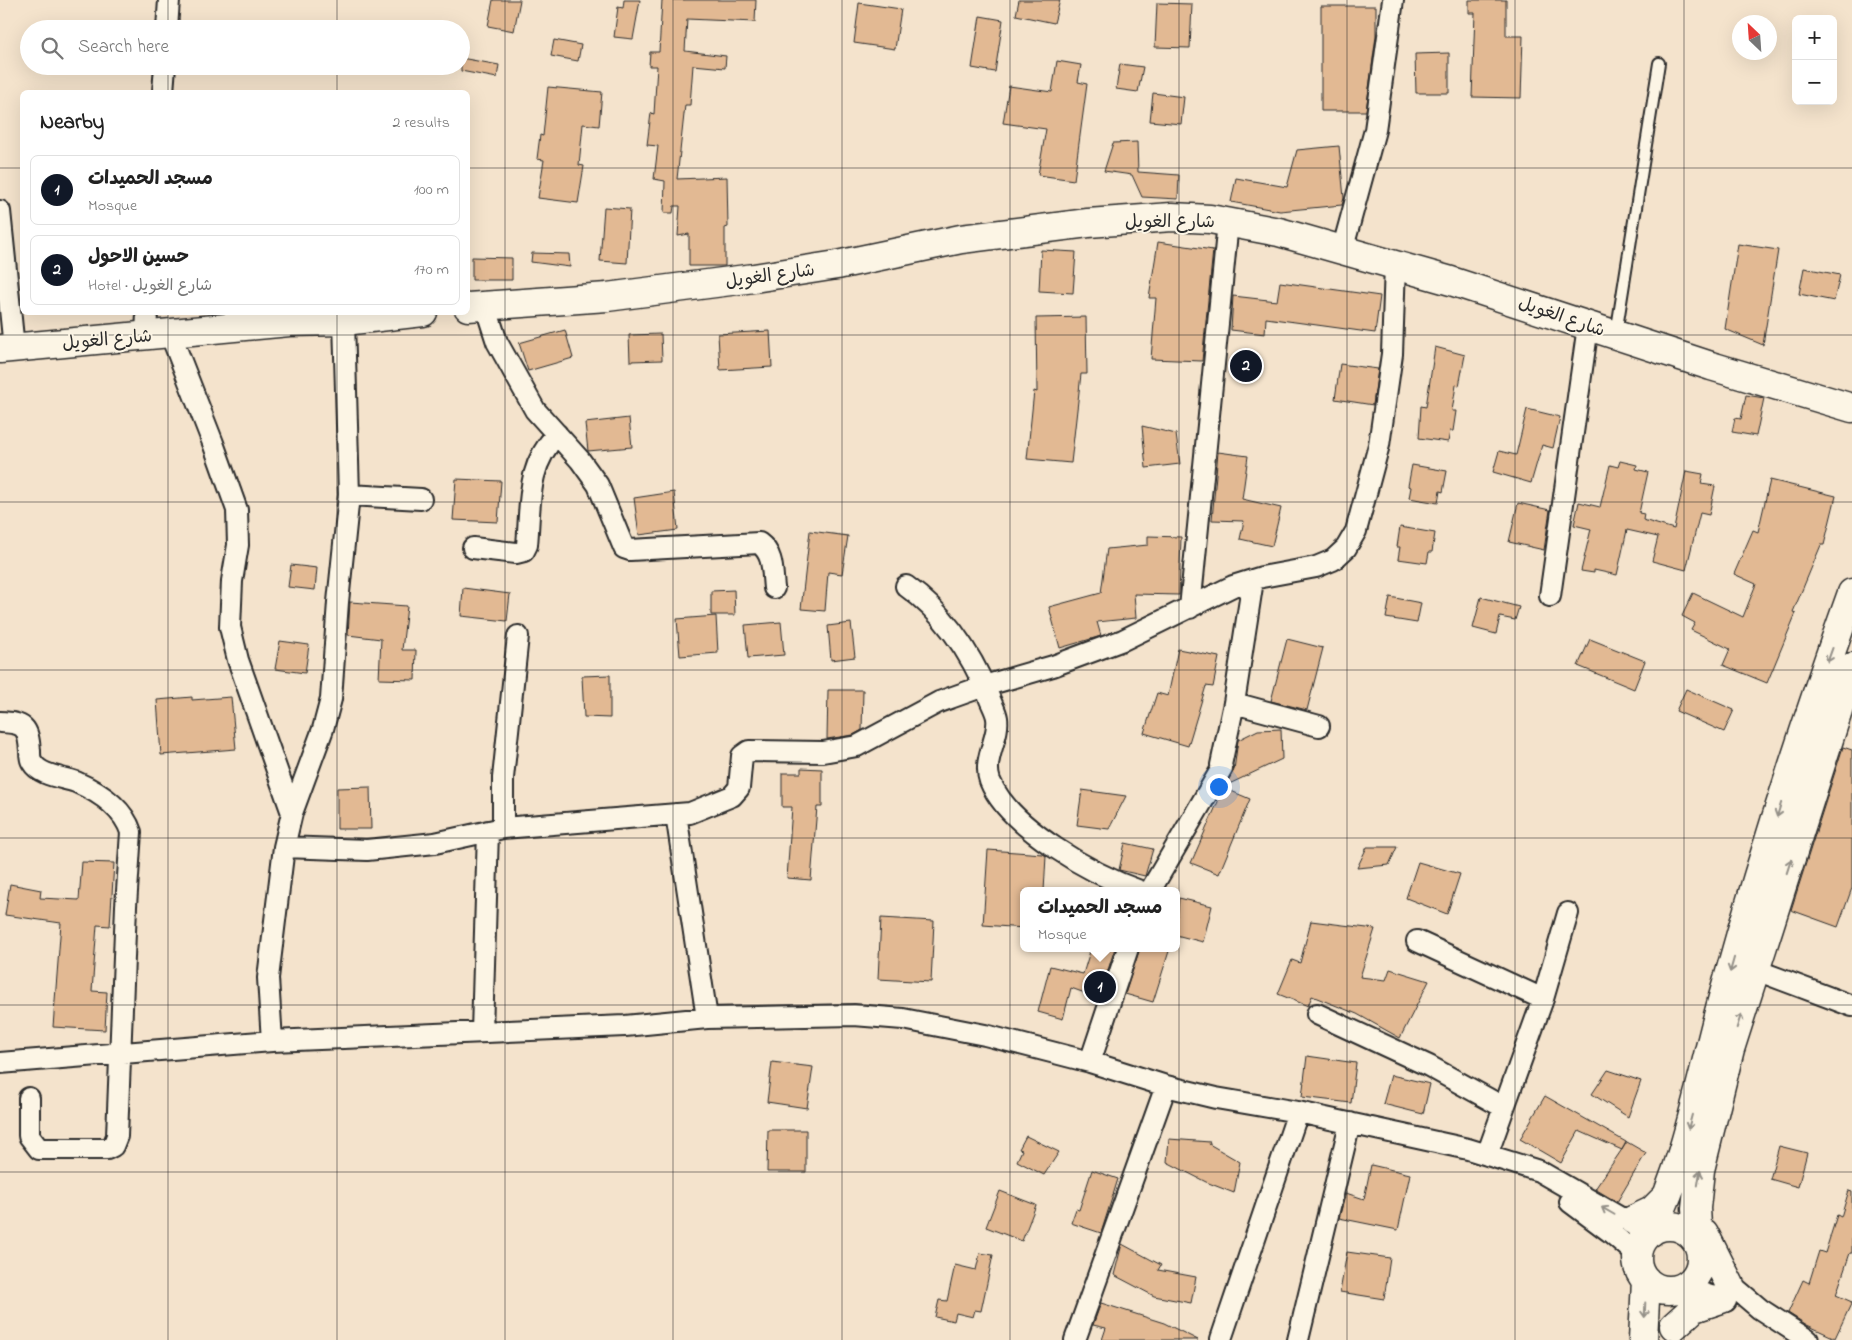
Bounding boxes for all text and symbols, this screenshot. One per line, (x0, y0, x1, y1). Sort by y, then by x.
north arrow (1732, 15, 1777, 60)
map controls (1792, 15, 1837, 105)
button: + (1792, 15, 1837, 60)
search box (20, 20, 470, 75)
icon: search (38, 34, 66, 62)
text: Search here (78, 34, 169, 61)
button: − (1792, 60, 1837, 105)
text: Nearby (40, 108, 104, 138)
text: 2 results (392, 111, 450, 135)
text: مسجد الحميدات (88, 166, 213, 193)
text: 1 (54, 178, 60, 202)
text: 100 m (414, 178, 449, 202)
text: Mosque (88, 194, 137, 218)
street label: شارع الغويل (1125, 210, 1215, 236)
text: حسين الاحول (88, 244, 189, 271)
text: 2 (53, 258, 61, 282)
text: 170 m (414, 258, 449, 282)
street label: شارع الغويل (724, 258, 817, 296)
text: Hotel · شارع الغويل (88, 274, 212, 298)
street label: شارع الغويل (1515, 291, 1608, 345)
street label: شارع الغويل (61, 324, 153, 358)
pin: 2 (1230, 347, 1262, 385)
one-way arrow (1825, 647, 1834, 663)
your location (1206, 774, 1232, 800)
one-way arrow (1773, 801, 1783, 817)
one-way arrow (1785, 859, 1794, 874)
popup (1020, 887, 1180, 952)
text: مسجد الحميدات (1038, 895, 1162, 922)
text: Mosque (1038, 923, 1087, 947)
one-way arrow (1726, 957, 1736, 973)
pin: 1 (1084, 968, 1116, 1006)
one-way arrow (1735, 1013, 1745, 1029)
one-way arrow (1684, 1114, 1694, 1130)
one-way arrow (1694, 1170, 1704, 1186)
one-way arrow (1601, 1206, 1616, 1215)
one-way arrow (1640, 1302, 1650, 1318)

